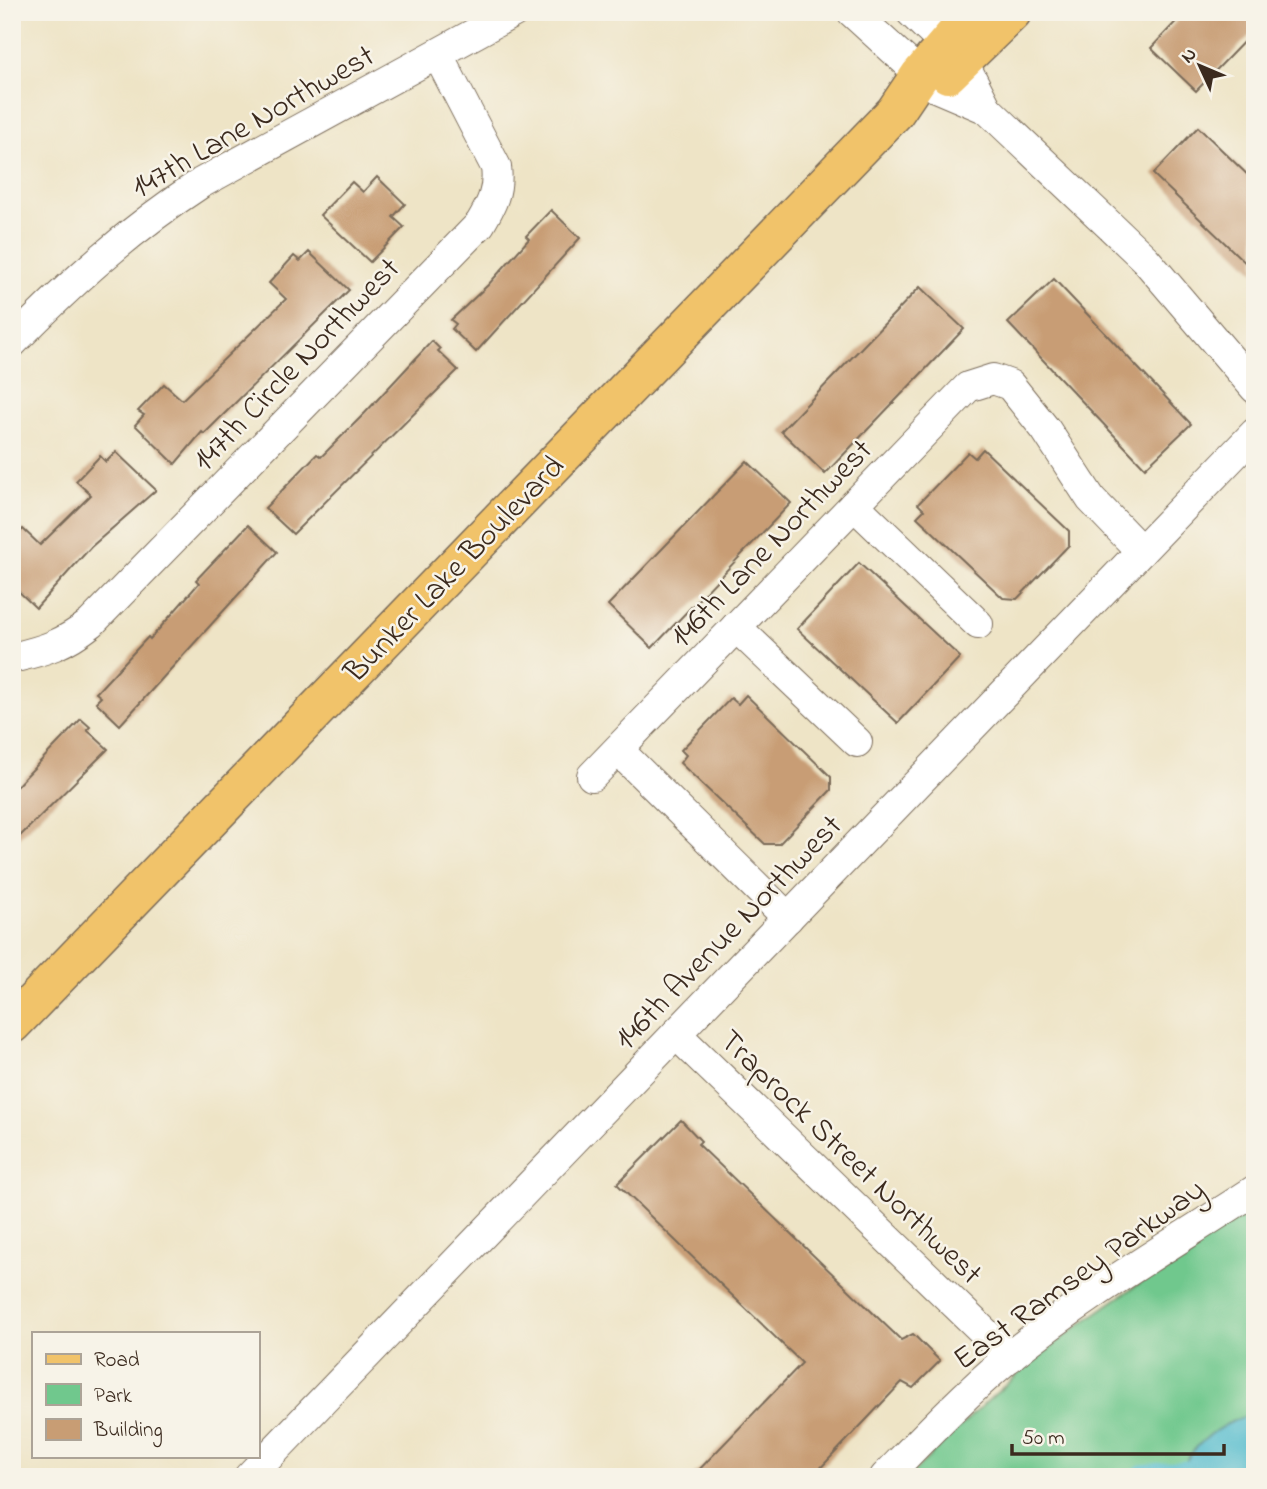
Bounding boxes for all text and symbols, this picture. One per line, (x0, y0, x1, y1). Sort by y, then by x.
north arrow (1166, 32, 1236, 102)
street label: 147th Lane Northwest (123, 34, 384, 212)
text: N (1175, 42, 1204, 70)
street label: 147th Circle Northwest (183, 247, 413, 483)
street label: 146th Lane Northwest (660, 429, 885, 660)
street label: Bunker Lake Boulevard (333, 446, 577, 696)
street label: 146th Avenue Northwest (604, 805, 855, 1062)
street label: Traprock Street Northwest (707, 1020, 992, 1297)
street label: East Ramsey Parkway (944, 1168, 1216, 1384)
legend (32, 1332, 259, 1458)
text: Road (94, 1346, 140, 1376)
text: Park (94, 1382, 133, 1412)
scale bar (1012, 1412, 1223, 1456)
text: Building (93, 1416, 163, 1448)
text: 50 m (1022, 1424, 1065, 1454)

